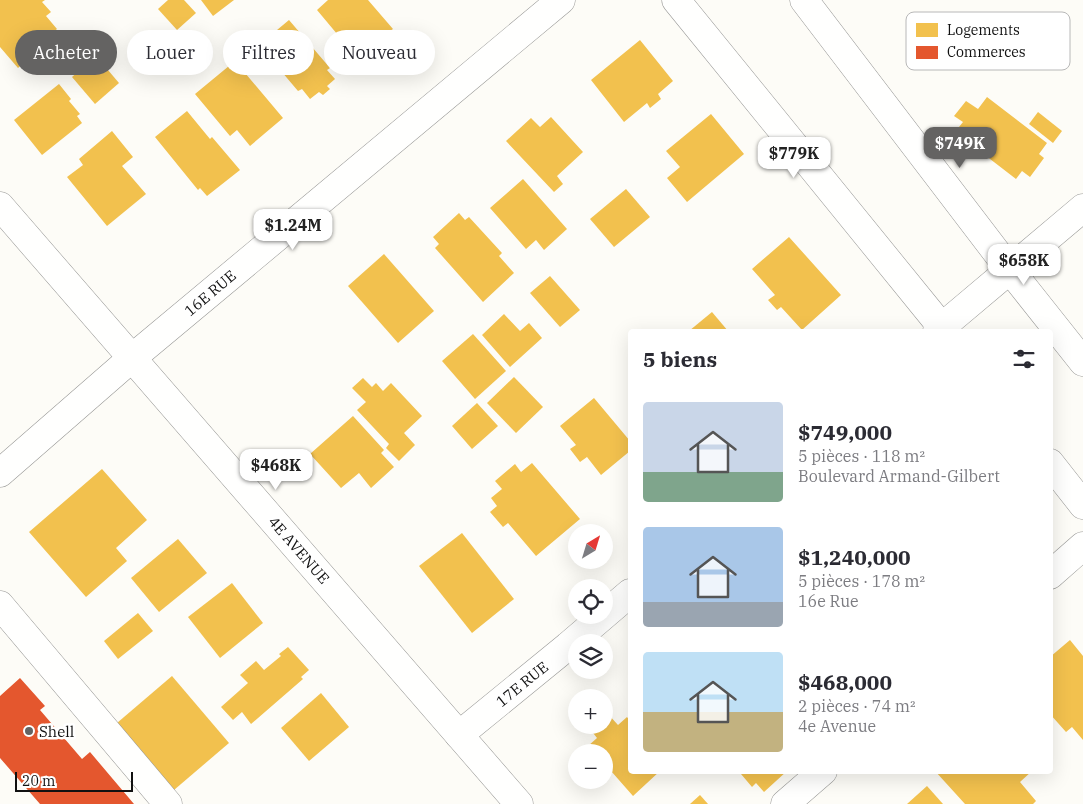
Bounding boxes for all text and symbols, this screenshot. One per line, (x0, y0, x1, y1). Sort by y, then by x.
legend (906, 12, 1070, 70)
text: Logements (947, 21, 1020, 39)
chip: Acheter (15, 30, 117, 75)
chip: Louer (127, 30, 213, 75)
chip: Filtres (223, 30, 314, 75)
chip: Nouveau (324, 30, 435, 75)
text: Commerces (947, 43, 1026, 61)
pin: $749K (925, 126, 995, 169)
text: $749K (935, 133, 985, 153)
pin: $779K (759, 136, 829, 179)
text: $779K (769, 143, 819, 163)
pin: $1.24M (252, 208, 334, 251)
text: $1.24M (264, 215, 322, 235)
pin: $658K (989, 244, 1059, 286)
text: $658K (999, 250, 1049, 270)
street label: 16E RUE (180, 266, 240, 320)
text: 5 biens (643, 345, 717, 373)
icon: filters (1010, 345, 1038, 373)
text: $749,000 (798, 418, 892, 446)
icon: home (683, 422, 743, 482)
text: 5 pièces · 118 m² (798, 446, 925, 466)
pin: $468K (241, 448, 311, 491)
text: $468K (251, 455, 301, 475)
text: Boulevard Armand-Gilbert (798, 466, 1000, 486)
street label: 4E AVENUE (264, 512, 334, 588)
north arrow (568, 524, 612, 569)
map controls (568, 524, 613, 789)
text: $1,240,000 (798, 543, 911, 571)
icon: home (683, 547, 743, 607)
text: 5 pièces · 178 m² (798, 571, 925, 591)
button: locate (568, 579, 613, 624)
text: 16e Rue (798, 591, 859, 611)
button: layers (568, 634, 613, 679)
street label: 17E RUE (492, 657, 552, 711)
text: $468,000 (798, 668, 892, 696)
icon: home (683, 672, 743, 732)
button: + (568, 689, 613, 734)
text: 2 pièces · 74 m² (798, 696, 916, 716)
text: 4e Avenue (798, 716, 876, 736)
place label: Shell (39, 722, 74, 741)
marker: Shell (23, 725, 35, 737)
button: − (568, 744, 613, 789)
scale bar (15, 769, 132, 792)
text: 20 m (22, 772, 55, 790)

